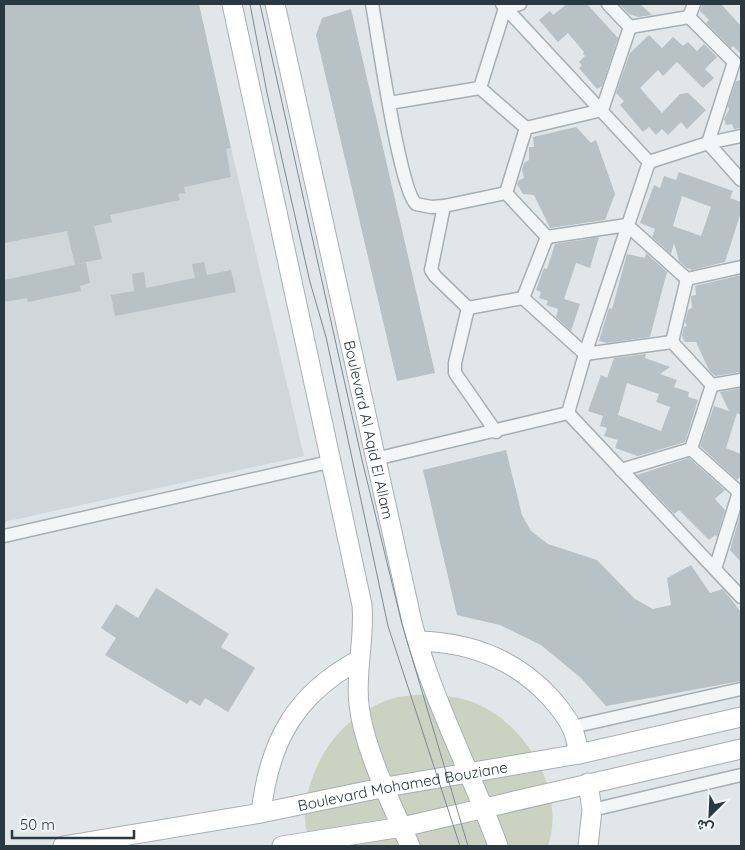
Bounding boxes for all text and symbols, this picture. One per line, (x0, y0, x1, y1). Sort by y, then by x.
street label: Boulevard Al Aqid El Allam (340, 338, 398, 521)
street label: Boulevard Mohamed Bouziane (296, 757, 509, 815)
north arrow (685, 790, 735, 840)
scale bar (12, 808, 135, 840)
text: 50 m (20, 815, 55, 834)
text: ش (693, 815, 716, 839)

